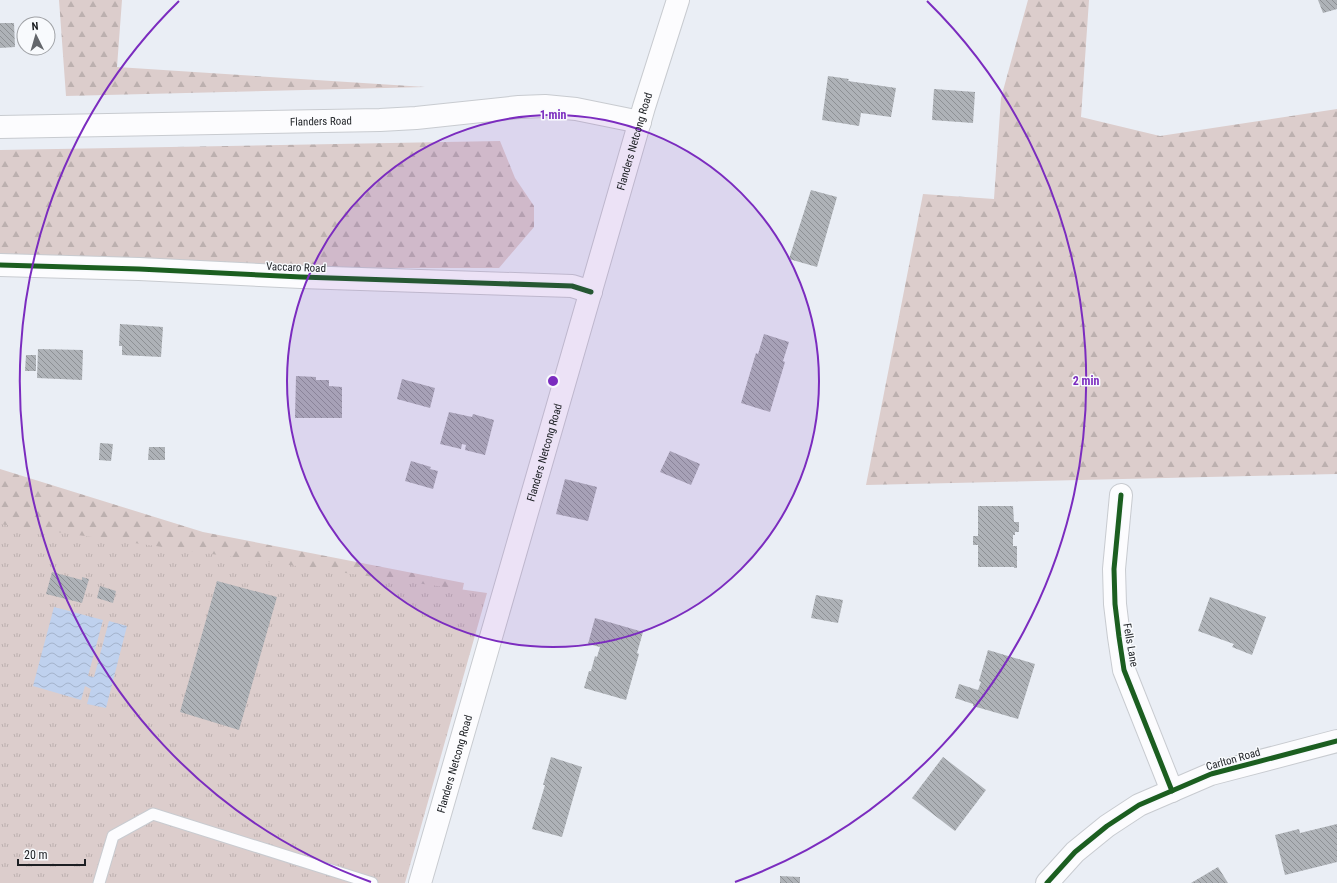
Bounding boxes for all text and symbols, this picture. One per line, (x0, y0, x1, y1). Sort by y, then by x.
north arrow (16, 16, 56, 56)
text: N (31, 20, 39, 33)
street label: Flanders Netcong Road (614, 91, 655, 192)
text: 1 min (540, 108, 566, 122)
street label: Flanders Road (290, 115, 352, 129)
street label: Vaccaro Road (266, 260, 326, 275)
centre of rings (546, 374, 560, 388)
text: 2 min (1073, 374, 1099, 388)
street label: Flanders Netcong Road (524, 402, 565, 503)
street label: Fells Lane (1120, 622, 1141, 668)
street label: Flanders Netcong Road (435, 714, 475, 814)
street label: Carlton Road (1204, 746, 1262, 773)
scale bar (18, 841, 85, 867)
text: 20 m (24, 848, 48, 862)

